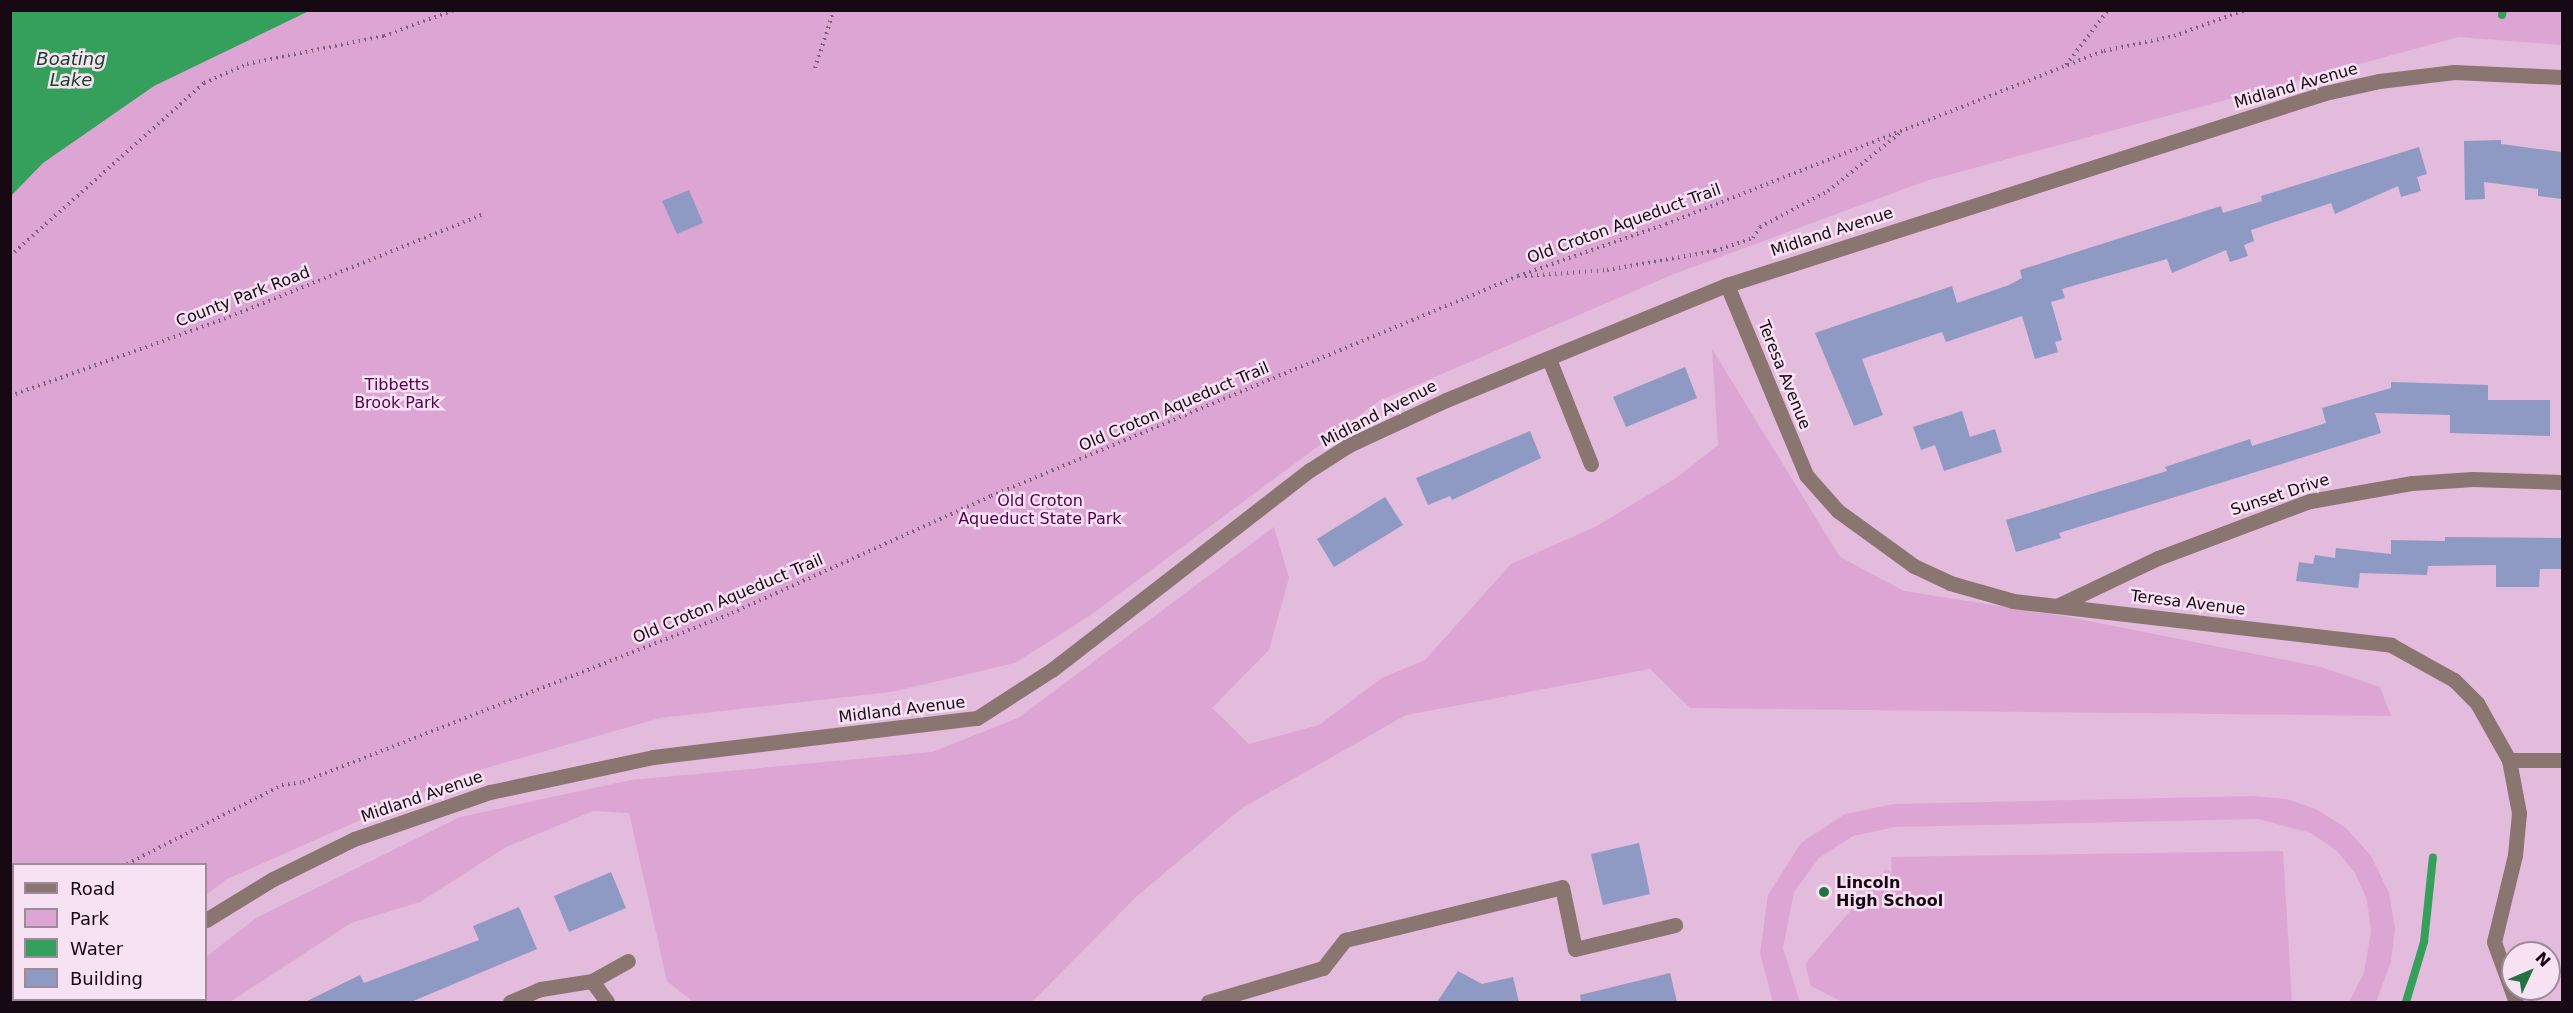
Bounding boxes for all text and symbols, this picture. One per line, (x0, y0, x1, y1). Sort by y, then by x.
water label: Boating Lake (36, 49, 106, 92)
street label: Midland Avenue (2232, 59, 2360, 113)
street label: Old Croton Aqueduct Trail (1525, 180, 1723, 268)
street label: Midland Avenue (1768, 203, 1896, 261)
street label: County Park Road (173, 263, 313, 331)
street label: Teresa Avenue (1753, 318, 1815, 432)
street label: Old Croton Aqueduct Trail (1076, 358, 1272, 456)
park label: Tibbetts Brook Park (354, 375, 440, 413)
street label: Midland Avenue (1318, 377, 1440, 451)
street label: Sunset Drive (2228, 470, 2332, 520)
park label: Old Croton Aqueduct State Park (958, 491, 1122, 529)
street label: Old Croton Aqueduct Trail (630, 550, 826, 648)
street label: Teresa Avenue (2129, 586, 2247, 620)
street label: Midland Avenue (838, 693, 966, 727)
street label: Midland Avenue (359, 767, 485, 827)
legend (12, 863, 207, 1001)
place label: Lincoln High School (1836, 873, 1943, 911)
text: Road (70, 878, 115, 899)
marker: Lincoln High School (1817, 885, 1831, 899)
text: Park (70, 908, 109, 929)
text: Water (70, 938, 123, 959)
north arrow (2501, 941, 2561, 1001)
text: N (2531, 948, 2554, 971)
text: Building (70, 968, 143, 989)

